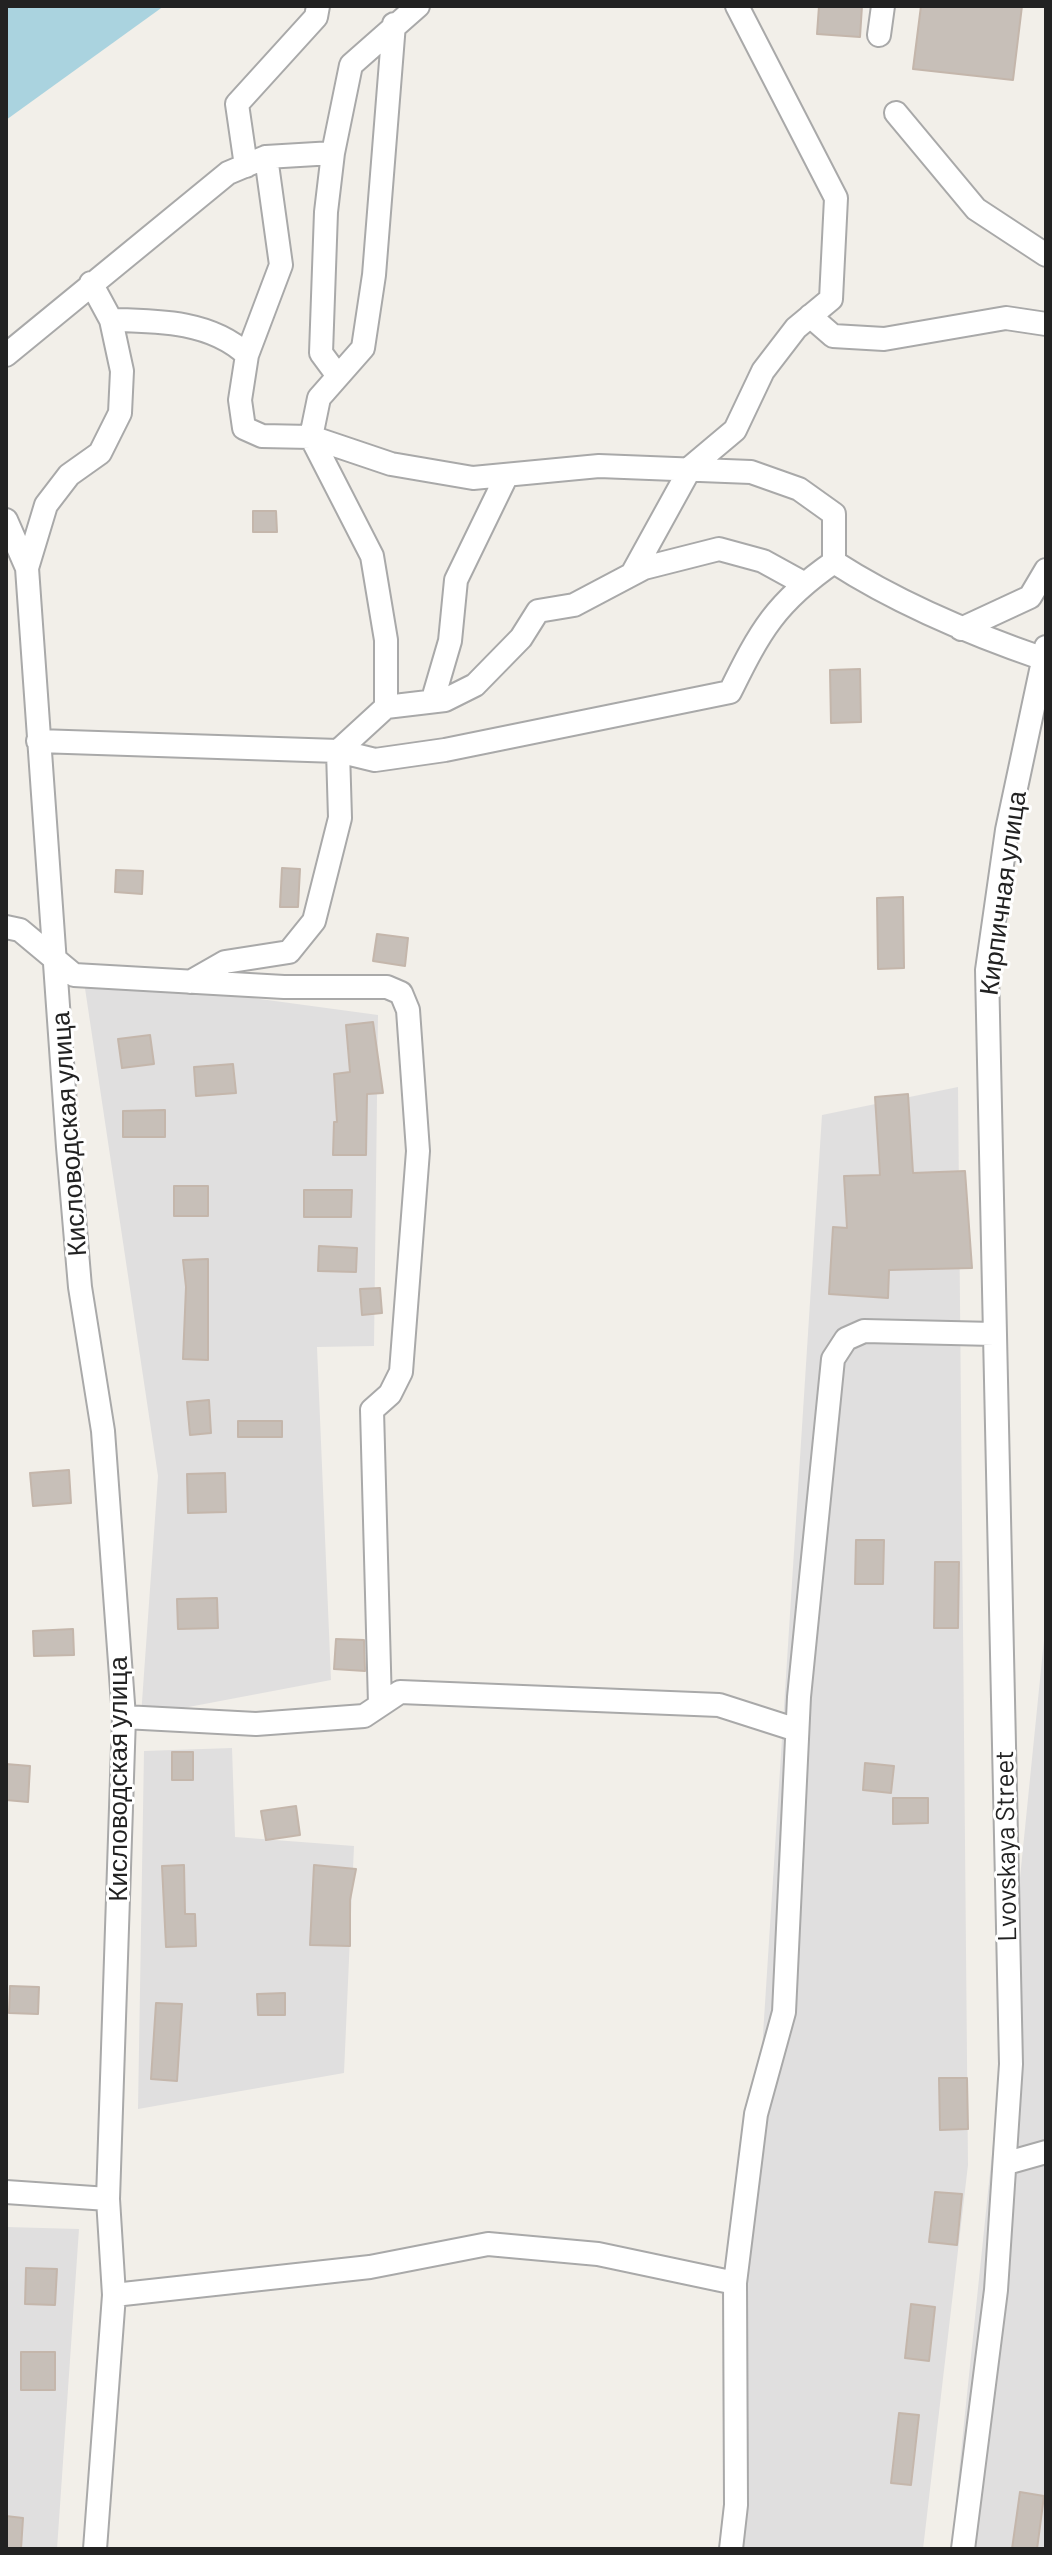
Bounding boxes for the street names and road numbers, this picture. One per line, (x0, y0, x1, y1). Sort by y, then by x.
street label: Кирпичная улица (973, 789, 1033, 997)
street label: Кисловодская улица (45, 1011, 93, 1257)
street label: Кисловодская улица (102, 1656, 134, 1902)
street label: Lvovskaya Street (989, 1750, 1023, 1942)

